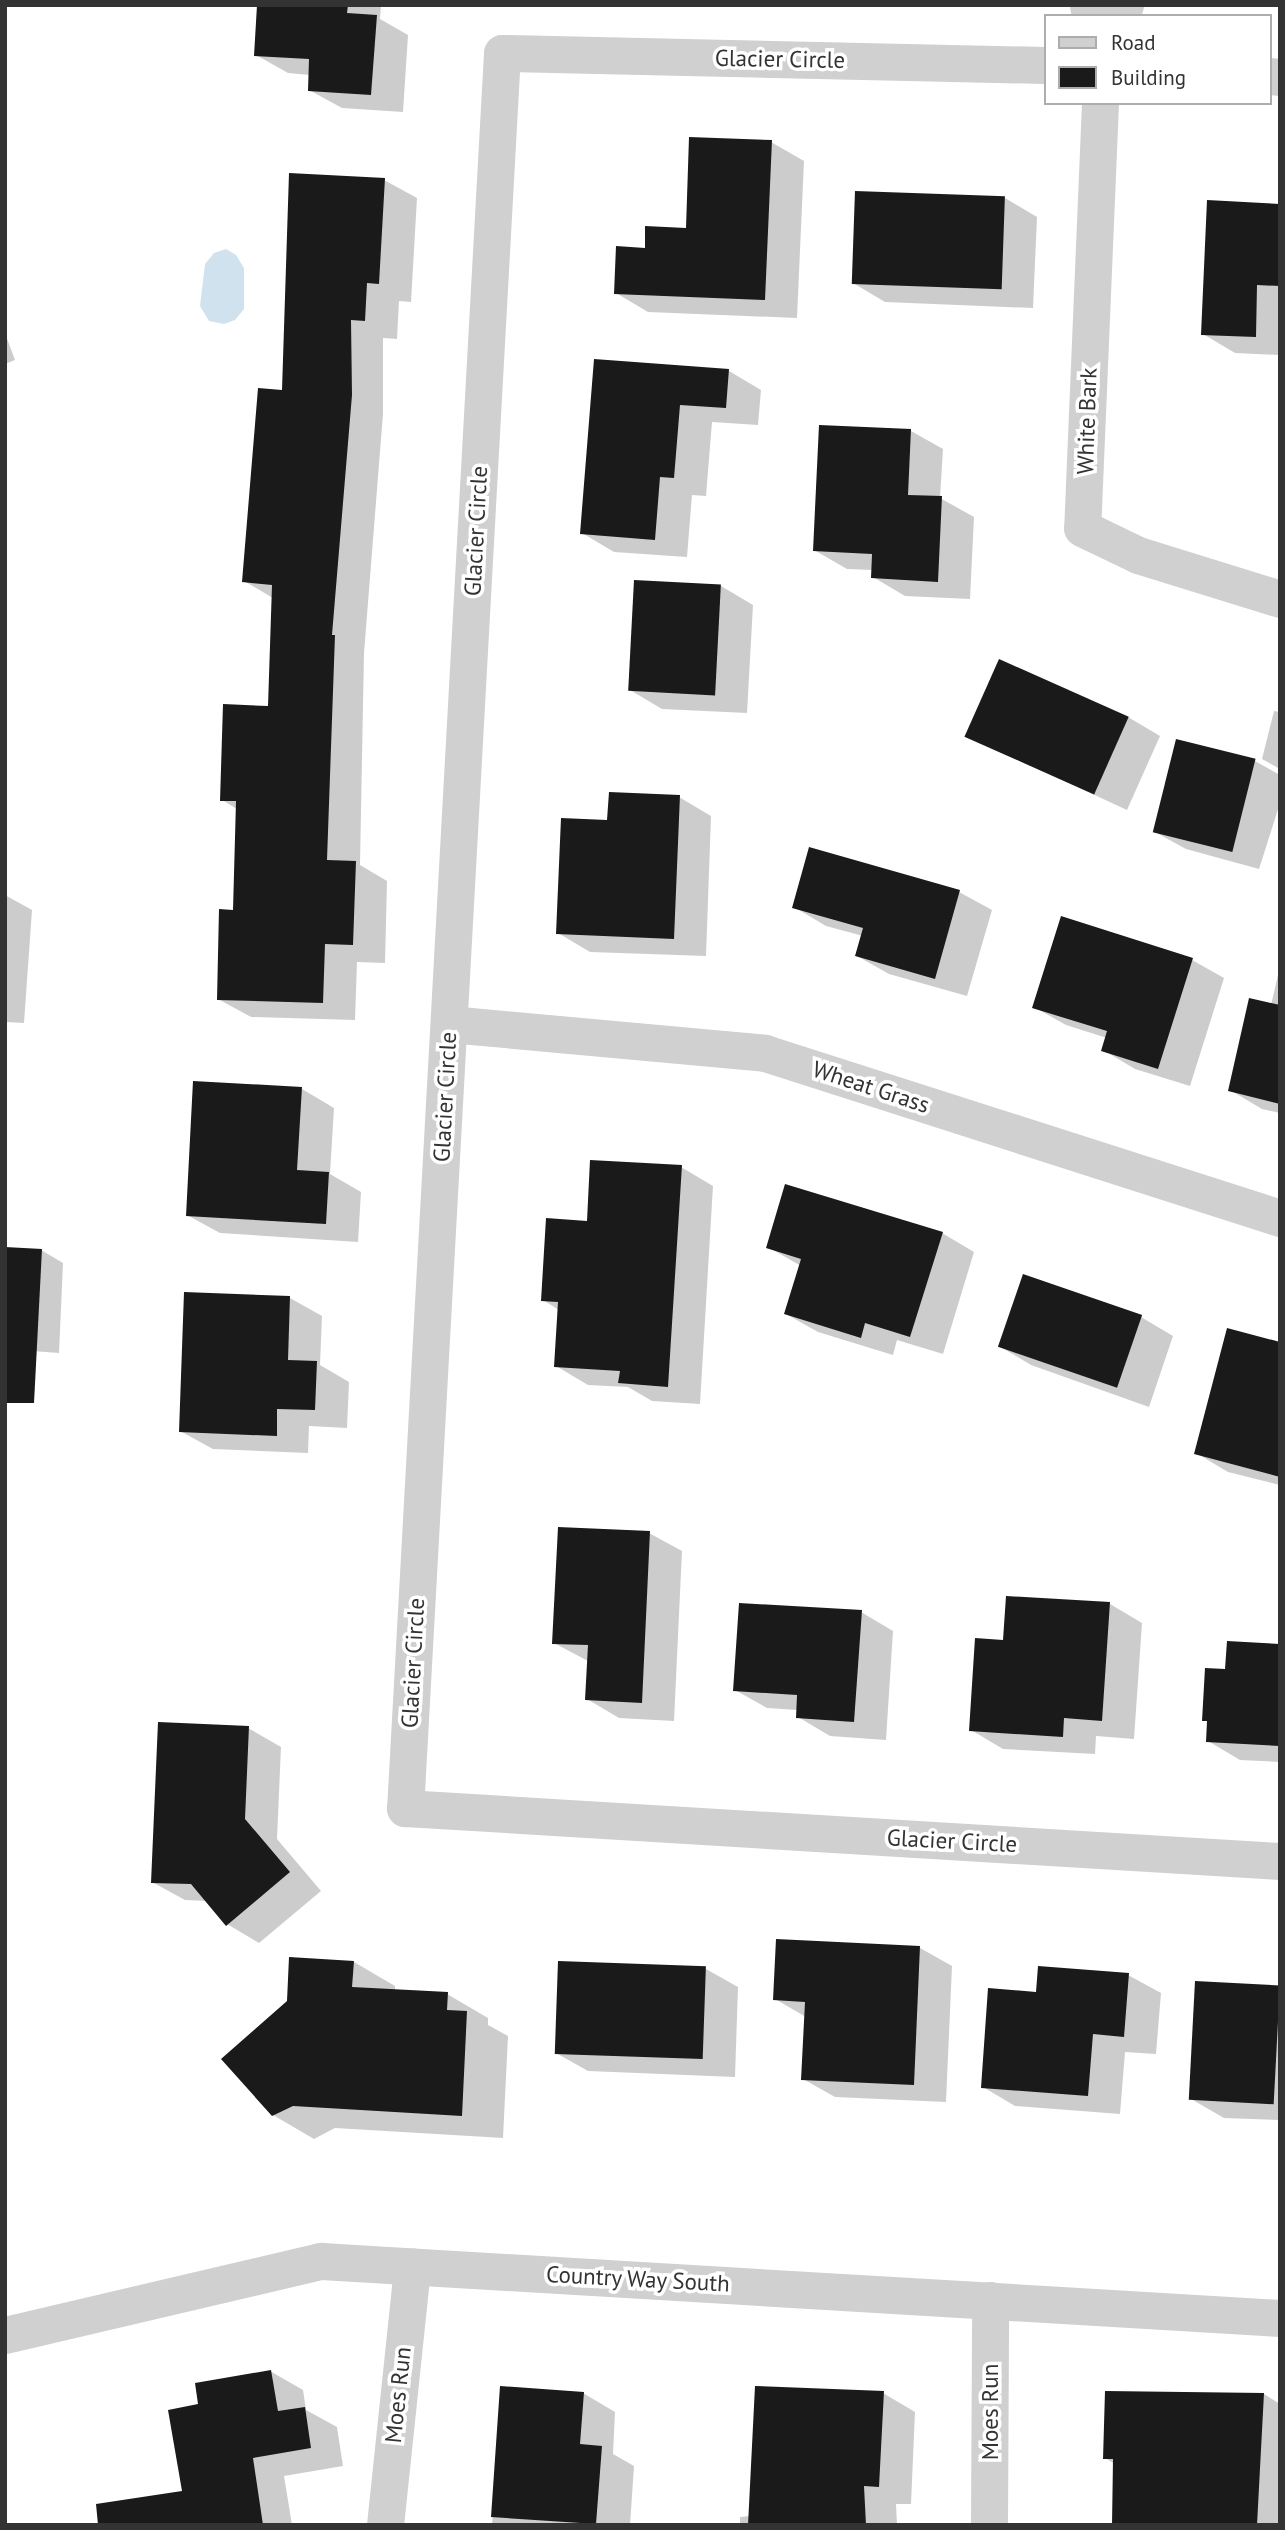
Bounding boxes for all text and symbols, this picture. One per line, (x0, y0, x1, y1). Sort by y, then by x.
legend (1044, 14, 1271, 105)
text: Road (1111, 29, 1155, 56)
street label: Glacier Circle (715, 44, 845, 74)
text: Building (1111, 64, 1186, 91)
street label: White Bark (1071, 367, 1103, 475)
street label: Glacier Circle (459, 465, 493, 597)
street label: Glacier Circle (428, 1031, 462, 1163)
street label: Wheat Grass (809, 1055, 933, 1119)
street label: Glacier Circle (396, 1597, 430, 1729)
street label: Glacier Circle (886, 1824, 1018, 1858)
street label: Country Way South (545, 2260, 731, 2298)
street label: Moes Run (379, 2346, 417, 2444)
street label: Moes Run (976, 2364, 1004, 2460)

